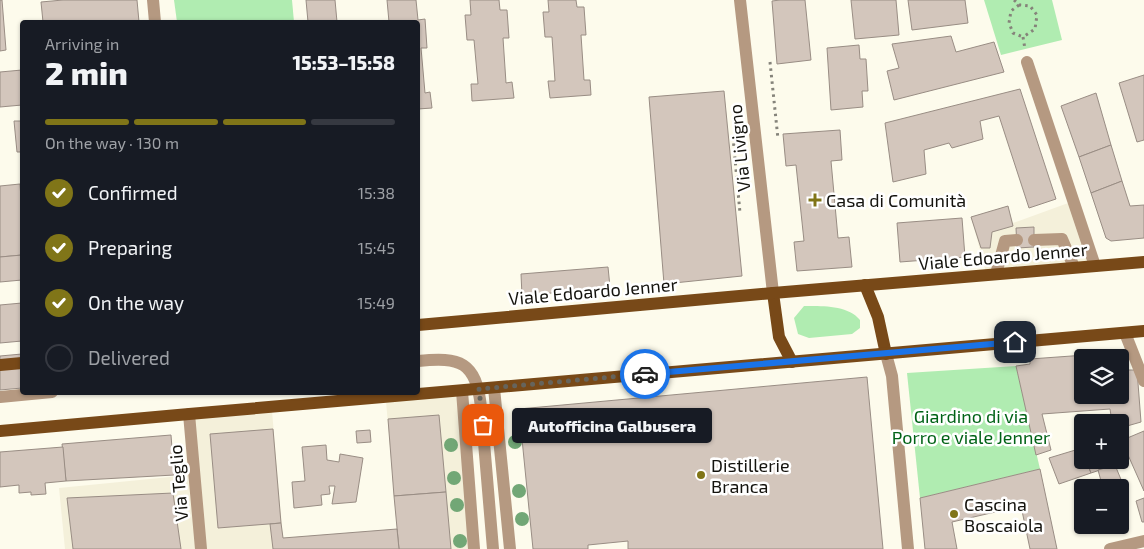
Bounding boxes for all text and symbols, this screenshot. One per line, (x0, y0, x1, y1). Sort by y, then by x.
text: Arriving in (45, 34, 119, 53)
text: 15:53–15:58 (292, 51, 395, 74)
text: 2 min (45, 53, 128, 91)
street label: Via Livigno (723, 103, 755, 193)
text: On the way · 130 m (45, 133, 179, 152)
icon: check (45, 179, 73, 207)
text: Confirmed (88, 181, 178, 204)
text: 15:38 (358, 183, 395, 202)
place label: Casa di Comunità (826, 189, 966, 211)
marker: Casa di Comunità (808, 193, 822, 207)
icon: check (45, 234, 73, 262)
text: Preparing (88, 236, 172, 259)
text: 15:45 (358, 238, 395, 257)
street label: Viale Edoardo Jenner (918, 238, 1088, 274)
street label: Viale Edoardo Jenner (508, 273, 678, 309)
icon: check (45, 289, 73, 317)
text: On the way (88, 291, 184, 314)
text: 15:49 (357, 293, 395, 312)
pin (994, 321, 1036, 363)
icon: home (1001, 328, 1029, 356)
text: Delivered (88, 346, 170, 369)
courier (620, 349, 670, 399)
map controls (1074, 349, 1129, 534)
button: layers (1074, 349, 1129, 404)
icon: car (631, 360, 659, 388)
pin (462, 404, 504, 446)
park label: Giardino di via Porro e viale Jenner (892, 405, 1050, 448)
callout: Autofficina Galbusera (513, 408, 713, 442)
icon: bag (469, 411, 497, 439)
button: + (1074, 414, 1129, 469)
text: Autofficina Galbusera (528, 416, 696, 435)
street label: Via Teglio (164, 444, 192, 522)
place label: Distillerie Branca (711, 454, 790, 497)
marker: Distillerie Branca (695, 469, 707, 481)
button: − (1074, 479, 1129, 534)
place label: Cascina Boscaiola (964, 493, 1043, 536)
marker: Cascina Boscaiola (948, 508, 960, 520)

